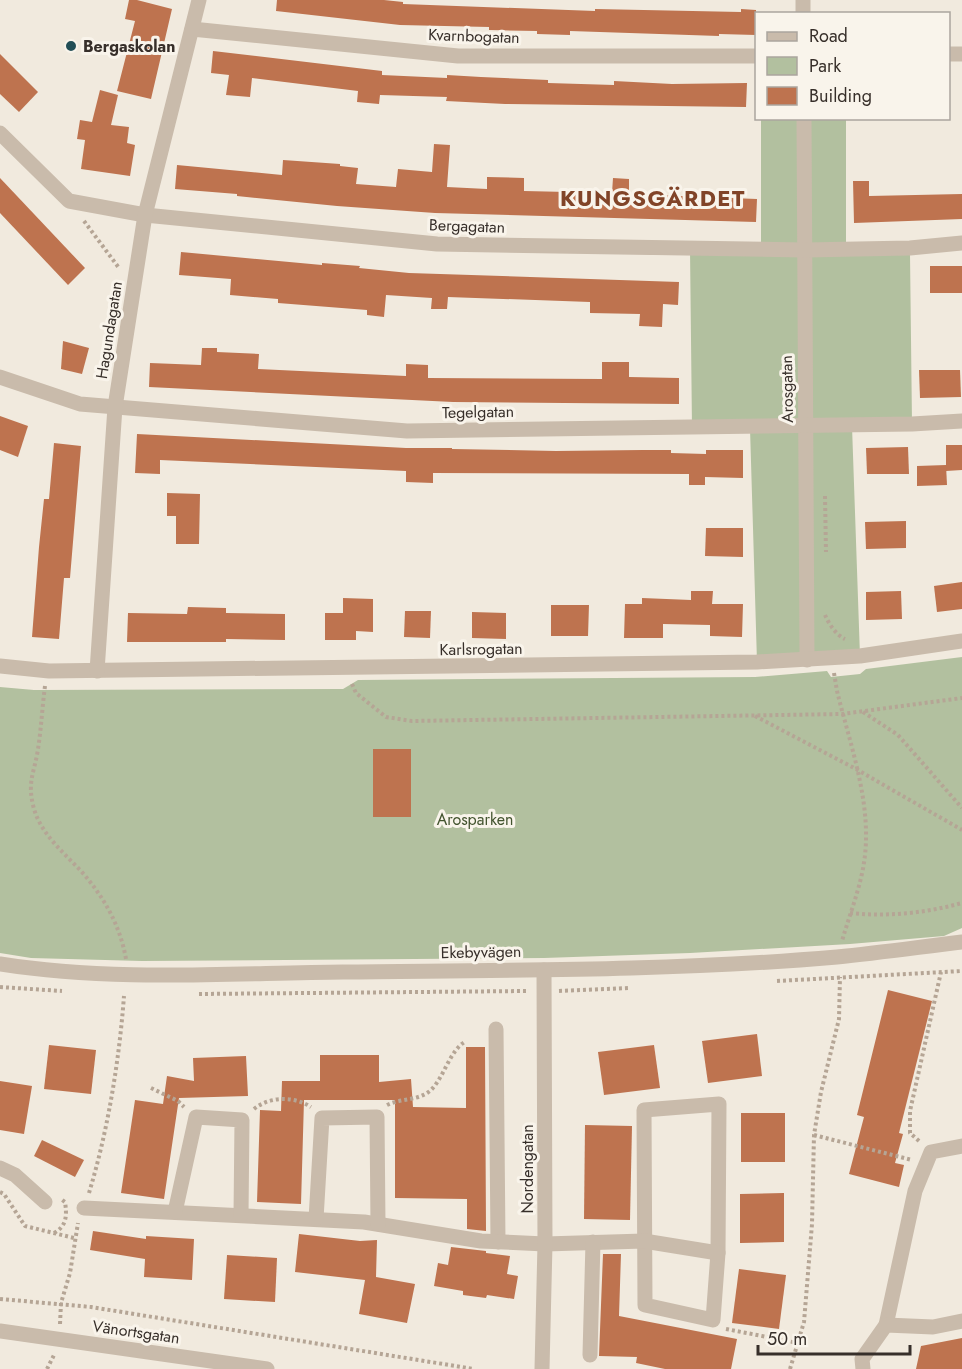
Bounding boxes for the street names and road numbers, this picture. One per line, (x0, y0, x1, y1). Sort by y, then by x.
street label: Kvarnbogatan (428, 23, 520, 49)
street label: Bergagatan (429, 213, 505, 239)
street label: Hagundagatan (90, 279, 128, 381)
street label: Arosgatan (775, 355, 799, 423)
street label: Tegelgatan (442, 400, 514, 424)
street label: Karlsrogatan (439, 637, 523, 661)
street label: Ekebyvägen (440, 940, 522, 964)
street label: Nordengatan (516, 1124, 539, 1214)
street label: Vänortsgatan (91, 1314, 181, 1350)

